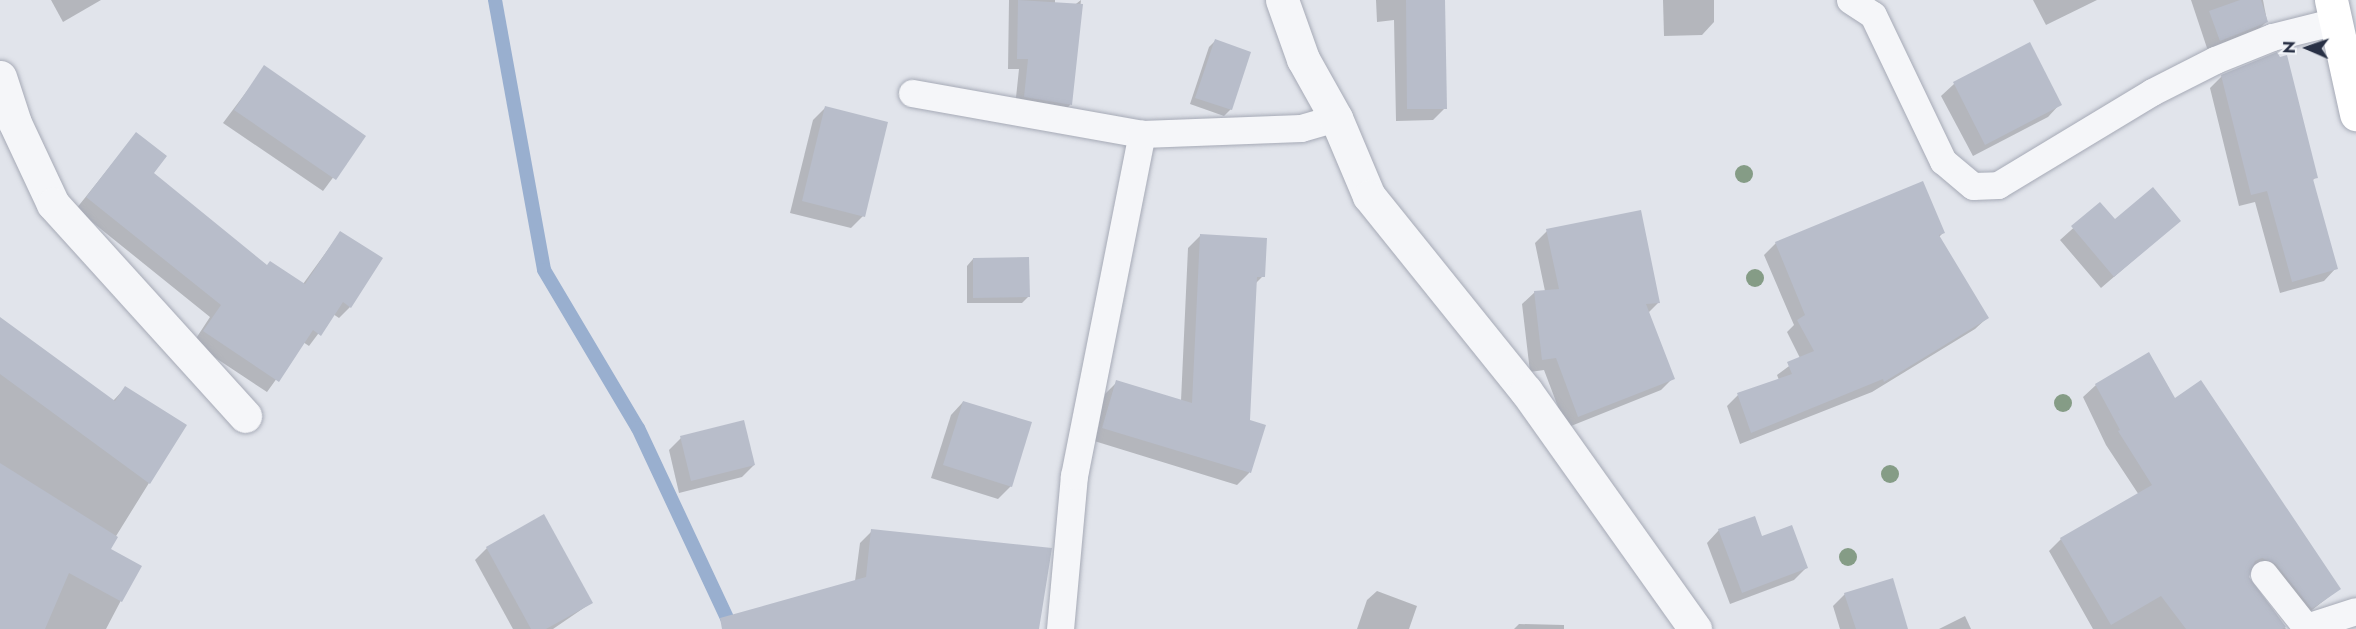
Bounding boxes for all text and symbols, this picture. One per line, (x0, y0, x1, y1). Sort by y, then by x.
north arrow (2278, 18, 2338, 78)
text: N (2278, 41, 2301, 54)

